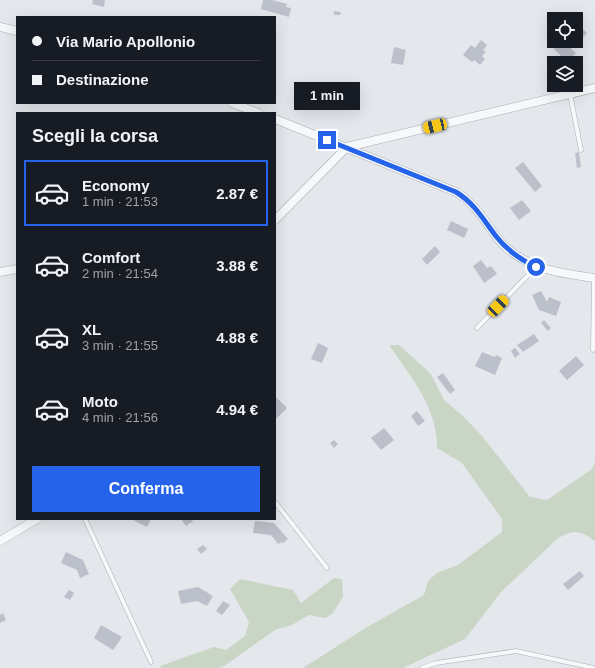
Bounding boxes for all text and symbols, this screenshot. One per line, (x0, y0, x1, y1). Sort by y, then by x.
map controls (547, 12, 583, 92)
button: locate (547, 12, 583, 48)
text: Via Mario Apollonio (56, 33, 195, 50)
button: layers (547, 56, 583, 92)
text: Destinazione (56, 71, 149, 88)
callout: 1 min (294, 82, 360, 110)
text: 1 min (310, 88, 344, 103)
car (422, 117, 448, 135)
text: Scegli la corsa (32, 126, 158, 146)
route end (318, 131, 336, 149)
icon: car (34, 175, 70, 211)
text: Economy (82, 177, 150, 194)
text: 2.87 € (216, 185, 258, 202)
text: 1 min · 21:53 (82, 194, 158, 209)
icon: car (34, 247, 70, 283)
text: Comfort (82, 249, 140, 266)
text: 3.88 € (216, 257, 258, 274)
route start (527, 258, 545, 276)
text: 2 min · 21:54 (82, 266, 158, 281)
car (485, 293, 511, 319)
icon: car (34, 319, 70, 355)
text: XL (82, 321, 101, 338)
text: 4.88 € (216, 329, 258, 346)
text: 3 min · 21:55 (82, 338, 158, 353)
icon: car (34, 391, 70, 427)
text: Moto (82, 393, 118, 410)
text: 4.94 € (216, 401, 258, 418)
text: 4 min · 21:56 (82, 410, 158, 425)
button: Conferma (32, 466, 260, 512)

